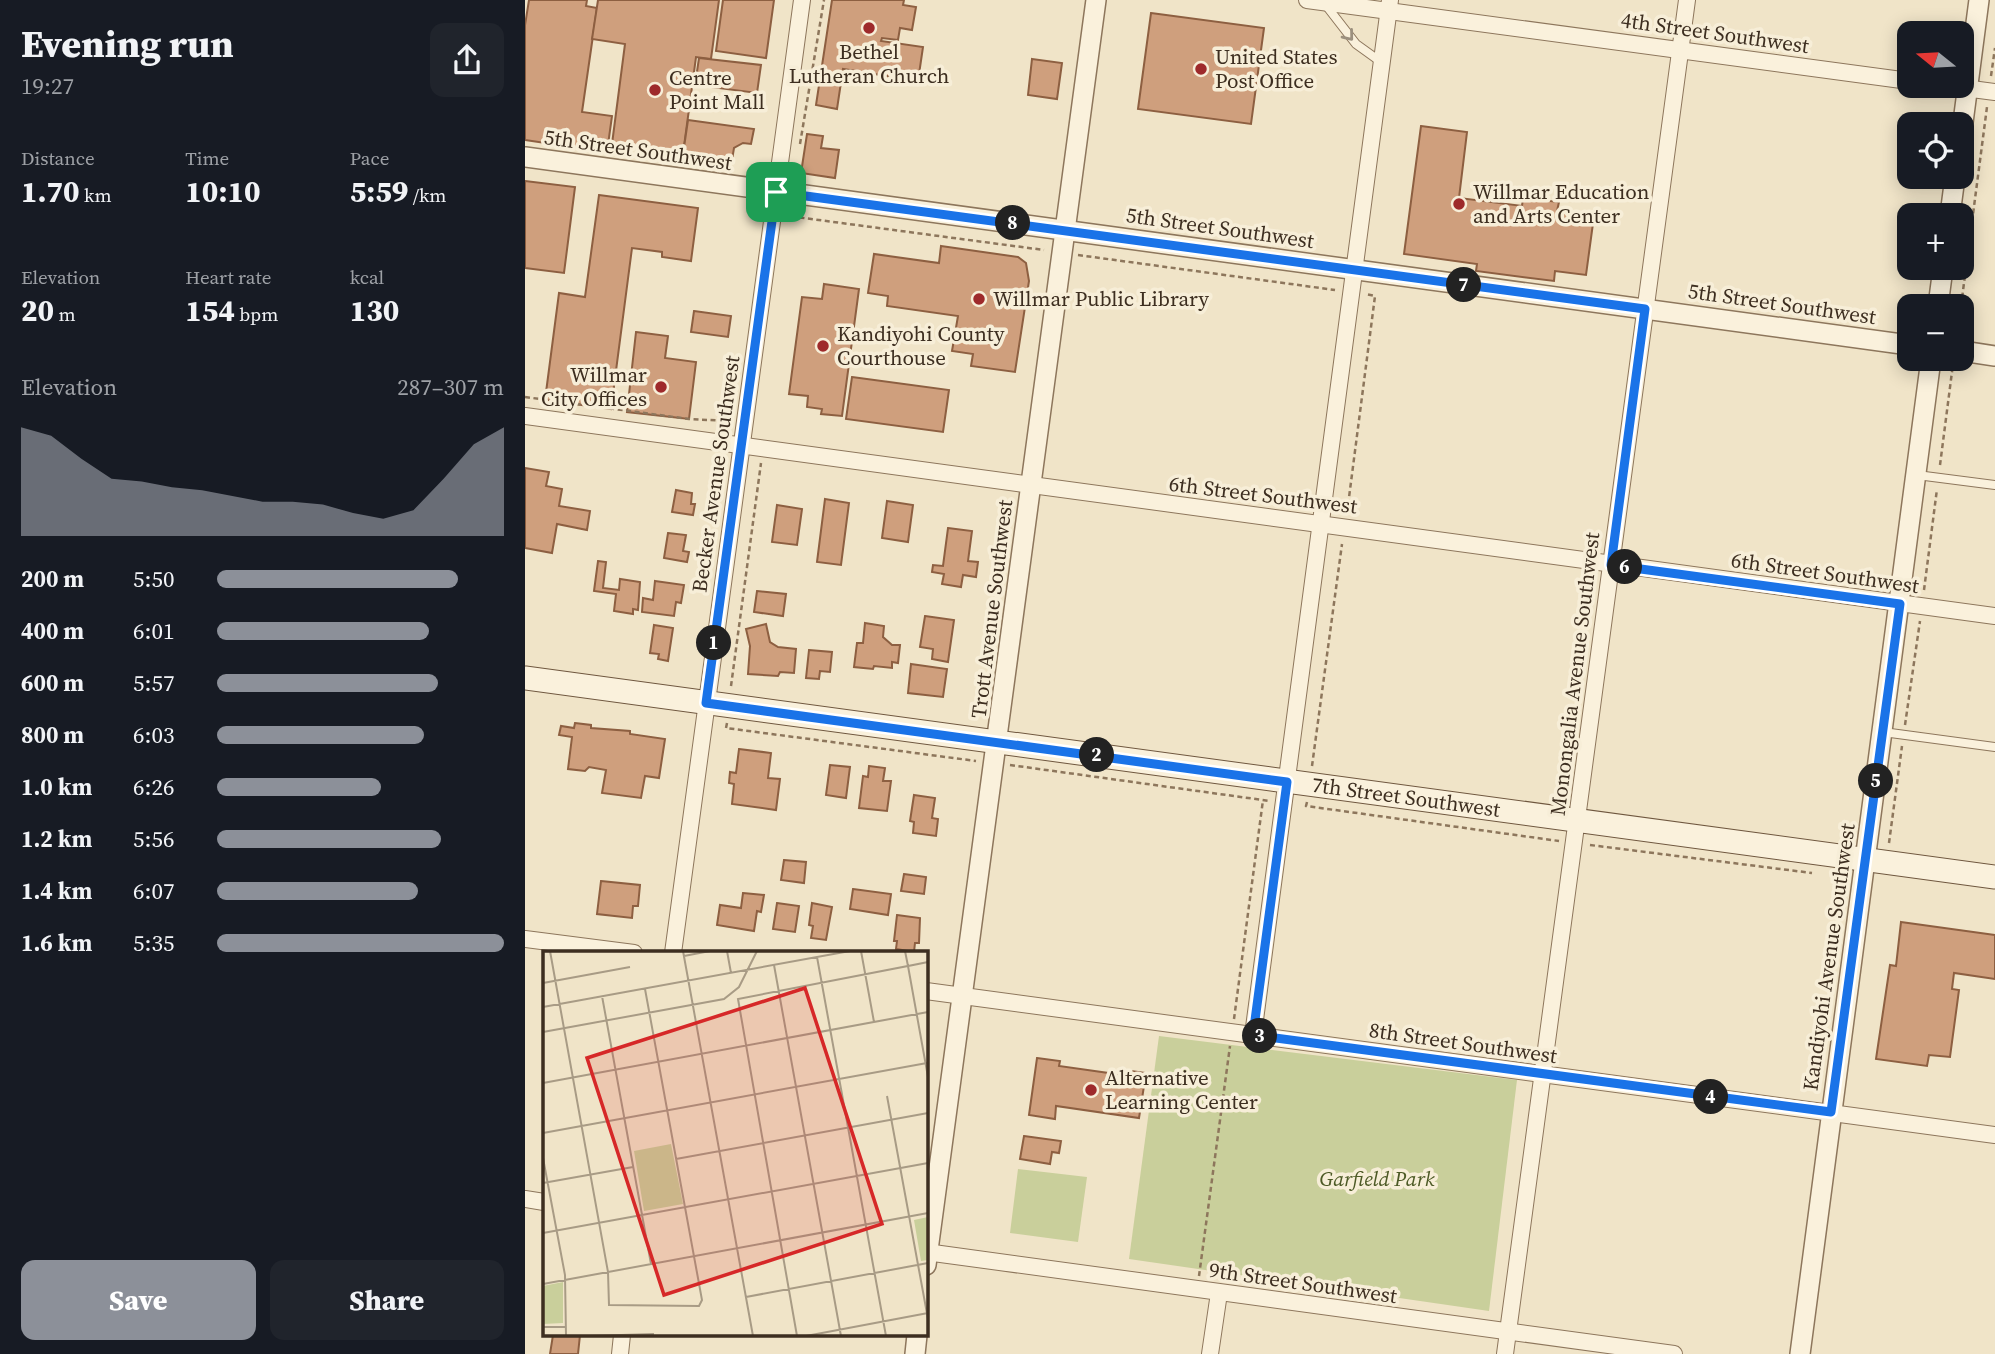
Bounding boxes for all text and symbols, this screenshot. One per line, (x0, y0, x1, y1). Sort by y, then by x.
street label: 4th Street Southwest (1619, 5, 1811, 60)
text: Evening run (21, 18, 234, 70)
marker: Bethel Lutheran Church (861, 20, 877, 36)
north arrow (1897, 21, 1974, 98)
map controls (1897, 21, 1974, 371)
button: share (430, 23, 504, 97)
one-way arrow (1341, 27, 1353, 40)
place label: Bethel Lutheran Church (789, 37, 949, 90)
place label: United States Post Office (1215, 42, 1338, 95)
marker: United States Post Office (1193, 61, 1209, 77)
place label: Centre Point Mall (669, 63, 765, 116)
text: 19:27 (21, 70, 74, 102)
marker: Centre Point Mall (647, 82, 663, 98)
button: locate (1897, 112, 1974, 189)
street label: 5th Street Southwest (542, 122, 734, 177)
text: Distance (21, 145, 95, 171)
text: Time (185, 145, 229, 171)
text: Pace (350, 145, 389, 171)
pin (746, 162, 806, 222)
text: 1.70 (21, 171, 80, 212)
text: 10:10 (185, 171, 260, 212)
text: 5:59 (350, 171, 408, 212)
icon: arrive (757, 173, 795, 211)
place label: Willmar Education and Arts Center (1473, 177, 1650, 230)
text: km (80, 182, 112, 208)
text: /km (408, 182, 446, 208)
marker: Willmar Education and Arts Center (1451, 196, 1467, 212)
street label: 5th Street Southwest (1124, 200, 1316, 255)
button: + (1897, 203, 1974, 280)
pin: 8 (995, 206, 1030, 241)
text: 8 (1007, 209, 1018, 235)
text: Elevation (21, 264, 100, 290)
text: Heart rate (185, 264, 271, 290)
text: kcal (350, 264, 384, 290)
pin: 7 (1447, 268, 1481, 302)
text: 7 (1458, 271, 1469, 297)
street label: 5th Street Southwest (1686, 276, 1878, 331)
place label: Willmar Public Library (993, 284, 1209, 313)
text: 20 (21, 290, 54, 331)
text: 154 (185, 290, 235, 331)
text: 130 (350, 290, 399, 331)
marker: Willmar Public Library (971, 291, 987, 307)
button: − (1897, 294, 1974, 371)
text: m (54, 301, 76, 327)
text: bpm (235, 301, 278, 327)
place label: Kandiyohi County Courthouse (837, 319, 1005, 372)
marker: Kandiyohi County Courthouse (815, 338, 831, 354)
street label: Becker Avenue Southwest (685, 354, 746, 594)
place label: Willmar City Offices (541, 360, 647, 413)
text: Elevation (21, 371, 117, 403)
text: 287–307 m (397, 371, 504, 403)
marker: Willmar City Offices (653, 379, 669, 395)
street label: 6th Street Southwest (1167, 469, 1359, 520)
street label: Trott Avenue Southwest (964, 498, 1019, 720)
street label: Monongalia Avenue Southwest (1543, 530, 1606, 817)
street label: 6th Street Southwest (1729, 545, 1921, 600)
pin: 6 (1607, 550, 1643, 584)
text: 6 (1619, 553, 1630, 579)
text: 200 m (21, 563, 84, 595)
text: 5:50 (133, 563, 174, 595)
text: 400 m (21, 615, 84, 647)
text: 6:01 (133, 615, 174, 647)
pin: 1 (697, 626, 731, 660)
text: 1 (708, 629, 719, 655)
text: 600 m (21, 667, 84, 699)
text: 5:57 (133, 667, 174, 699)
text: 800 m (21, 719, 84, 751)
text: 6:03 (133, 719, 174, 751)
pin: 2 (1079, 738, 1115, 772)
text: 2 (1091, 741, 1102, 767)
pin: 5 (1859, 764, 1893, 798)
text: 5 (1870, 767, 1881, 793)
street label: 7th Street Southwest (1310, 770, 1502, 824)
text: 1.0 km (21, 771, 92, 803)
text: 6:26 (133, 771, 174, 803)
street label: Kandiyohi Avenue Southwest (1795, 821, 1862, 1092)
text: 1.2 km (21, 823, 92, 855)
text: 5:56 (133, 823, 174, 855)
text: 1.4 km (21, 875, 92, 907)
text: 6:07 (133, 875, 174, 907)
text: 1.6 km (21, 927, 92, 959)
text: 5:35 (133, 927, 174, 959)
inset map (543, 951, 927, 1336)
street label: 8th Street Southwest (1367, 1015, 1559, 1070)
pin: 3 (1243, 1018, 1277, 1054)
text: 3 (1254, 1022, 1265, 1048)
place label: Alternative Learning Center (1105, 1063, 1258, 1116)
pin: 4 (1693, 1080, 1729, 1114)
marker: Alternative Learning Center (1083, 1082, 1099, 1098)
text: 4 (1705, 1083, 1716, 1109)
park label: Garfield Park (1319, 1164, 1435, 1193)
street label: 9th Street Southwest (1207, 1255, 1399, 1310)
button: Save (21, 1260, 256, 1340)
button: Share (270, 1260, 504, 1340)

